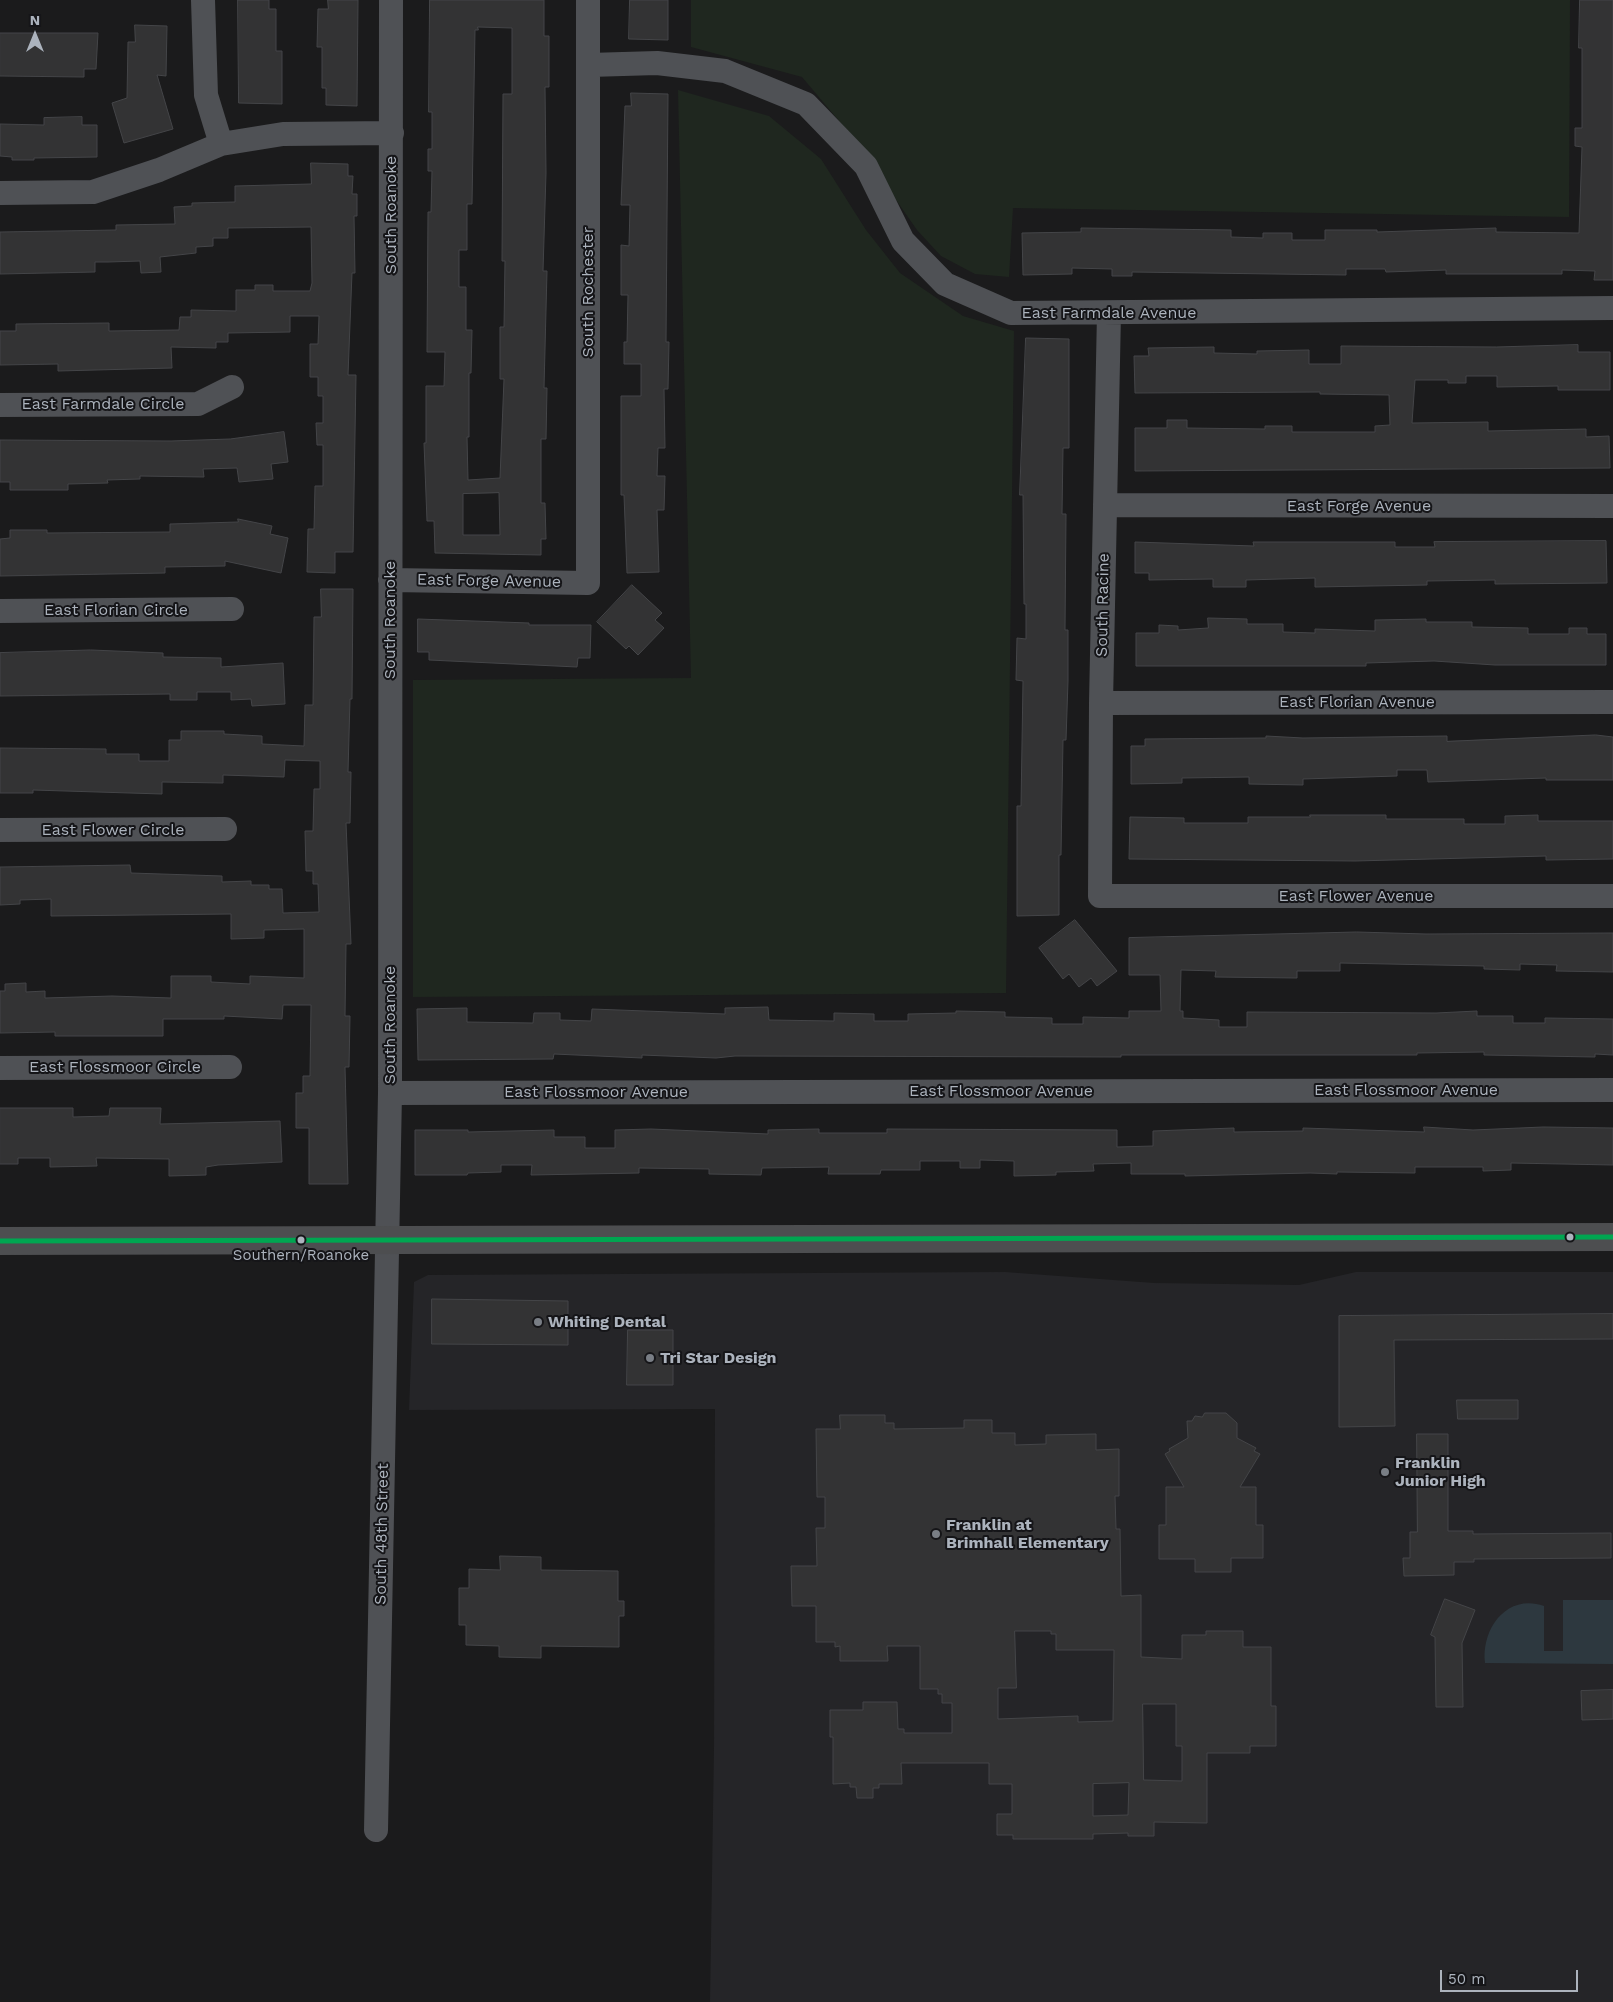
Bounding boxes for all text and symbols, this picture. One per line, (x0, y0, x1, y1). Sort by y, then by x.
north arrow (10, 10, 60, 60)
text: N (30, 12, 40, 28)
street label: South Roanoke (381, 156, 401, 274)
street label: South Rochester (578, 227, 598, 357)
street label: East Farmdale Avenue (1022, 303, 1196, 323)
street label: East Farmdale Circle (22, 394, 184, 414)
street label: East Forge Avenue (1287, 496, 1431, 516)
street label: South Racine (1092, 553, 1114, 657)
street label: South Roanoke (380, 561, 400, 679)
street label: East Forge Avenue (417, 570, 561, 592)
street label: East Florian Circle (44, 600, 188, 620)
street label: East Florian Avenue (1279, 692, 1435, 712)
street label: East Flower Circle (42, 820, 184, 840)
street label: East Flower Avenue (1279, 886, 1433, 906)
street label: South Roanoke (380, 966, 400, 1084)
street label: East Flossmoor Circle (29, 1057, 201, 1077)
street label: East Flossmoor Avenue (1314, 1080, 1498, 1100)
street label: East Flossmoor Avenue (909, 1081, 1093, 1101)
street label: East Flossmoor Avenue (504, 1082, 688, 1102)
unlabelled marker (1565, 1232, 1575, 1242)
marker: Southern/Roanoke (296, 1235, 306, 1245)
place label: Southern/Roanoke (233, 1247, 369, 1265)
place label: Whiting Dental (548, 1312, 666, 1332)
marker: Whiting Dental (532, 1316, 544, 1328)
place label: Tri Star Design (660, 1348, 777, 1368)
marker: Tri Star Design (644, 1352, 656, 1364)
place label: Franklin Junior High (1395, 1453, 1486, 1491)
street label: South 48th Street (371, 1463, 393, 1605)
marker: Franklin Junior High (1379, 1466, 1391, 1478)
place label: Franklin at Brimhall Elementary (946, 1515, 1109, 1553)
marker: Franklin at Brimhall Elementary (930, 1528, 942, 1540)
scale bar (1443, 1960, 1580, 1992)
text: 50 m (1448, 1970, 1485, 1988)

